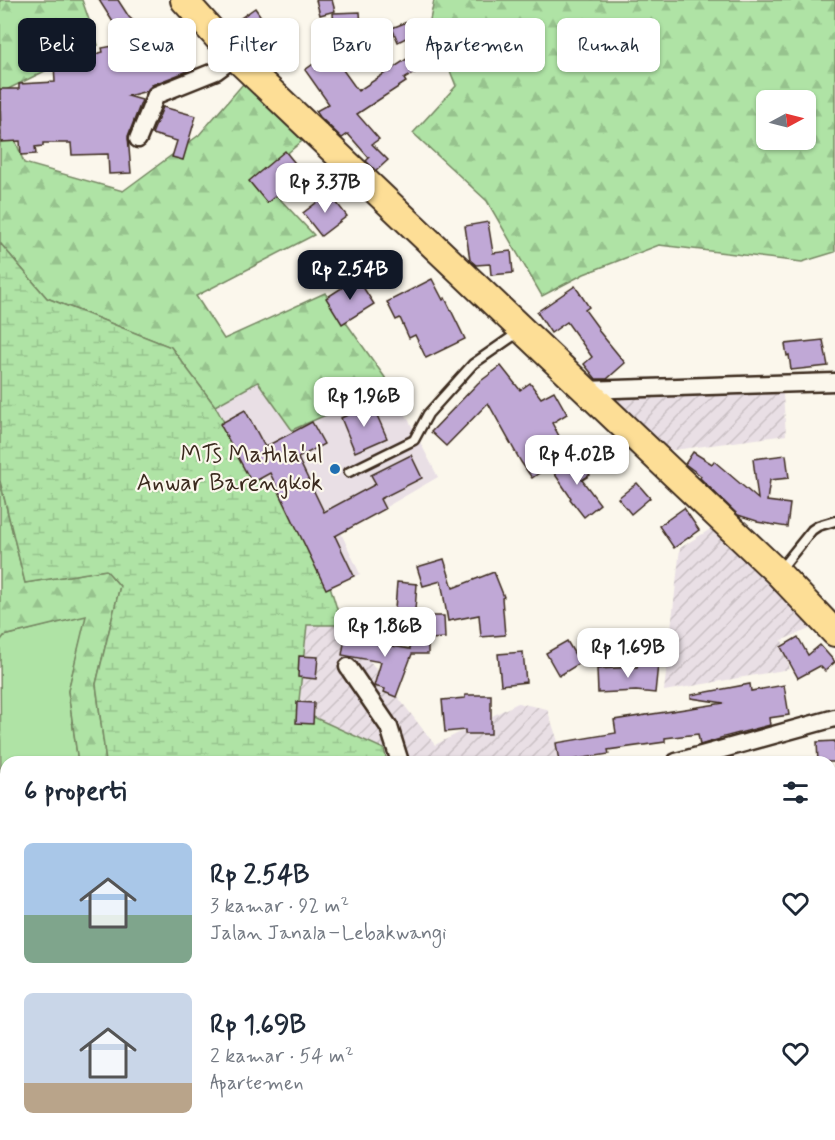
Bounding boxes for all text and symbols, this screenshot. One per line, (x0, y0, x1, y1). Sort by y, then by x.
chip: Beli (18, 18, 96, 72)
chip: Sewa (108, 18, 196, 72)
chip: Filter (208, 18, 299, 72)
chip: Baru (311, 18, 393, 72)
chip: Apartemen (405, 18, 545, 72)
chip: Rumah (557, 18, 660, 72)
north arrow (756, 90, 816, 150)
map controls (756, 90, 816, 150)
pin: Rp 3.37B (263, 163, 387, 214)
text: Rp 3.37B (290, 169, 360, 196)
pin: Rp 2.54B (288, 250, 412, 301)
text: Rp 2.54B (312, 256, 388, 283)
pin: Rp 1.96B (302, 377, 426, 428)
text: Rp 1.96B (328, 383, 400, 410)
pin: Rp 4.02B (515, 435, 639, 486)
place label: MTs Mathla'ul Anwar Barengkok (136, 440, 323, 499)
text: Rp 4.02B (539, 441, 615, 468)
marker: MTs Mathla'ul Anwar Barengkok (328, 462, 342, 476)
pin: Rp 1.86B (323, 607, 447, 658)
text: Rp 1.86B (348, 613, 422, 640)
pin: Rp 1.69B (566, 628, 690, 679)
text: Rp 1.69B (591, 634, 665, 661)
text: 6 properti (24, 775, 126, 809)
icon: filters (779, 776, 812, 809)
text: Rp 2.54B (210, 859, 310, 893)
icon: home (72, 867, 144, 939)
icon: heart (779, 887, 812, 920)
text: 3 kamar · 92 m² (210, 893, 349, 920)
text: Jalan Janala–Lebakwangi (210, 920, 447, 947)
text: Rp 1.69B (210, 1009, 306, 1043)
icon: home (72, 1017, 144, 1089)
icon: heart (779, 1037, 812, 1070)
text: 2 kamar · 54 m² (210, 1043, 354, 1070)
text: Apartemen (210, 1070, 303, 1097)

